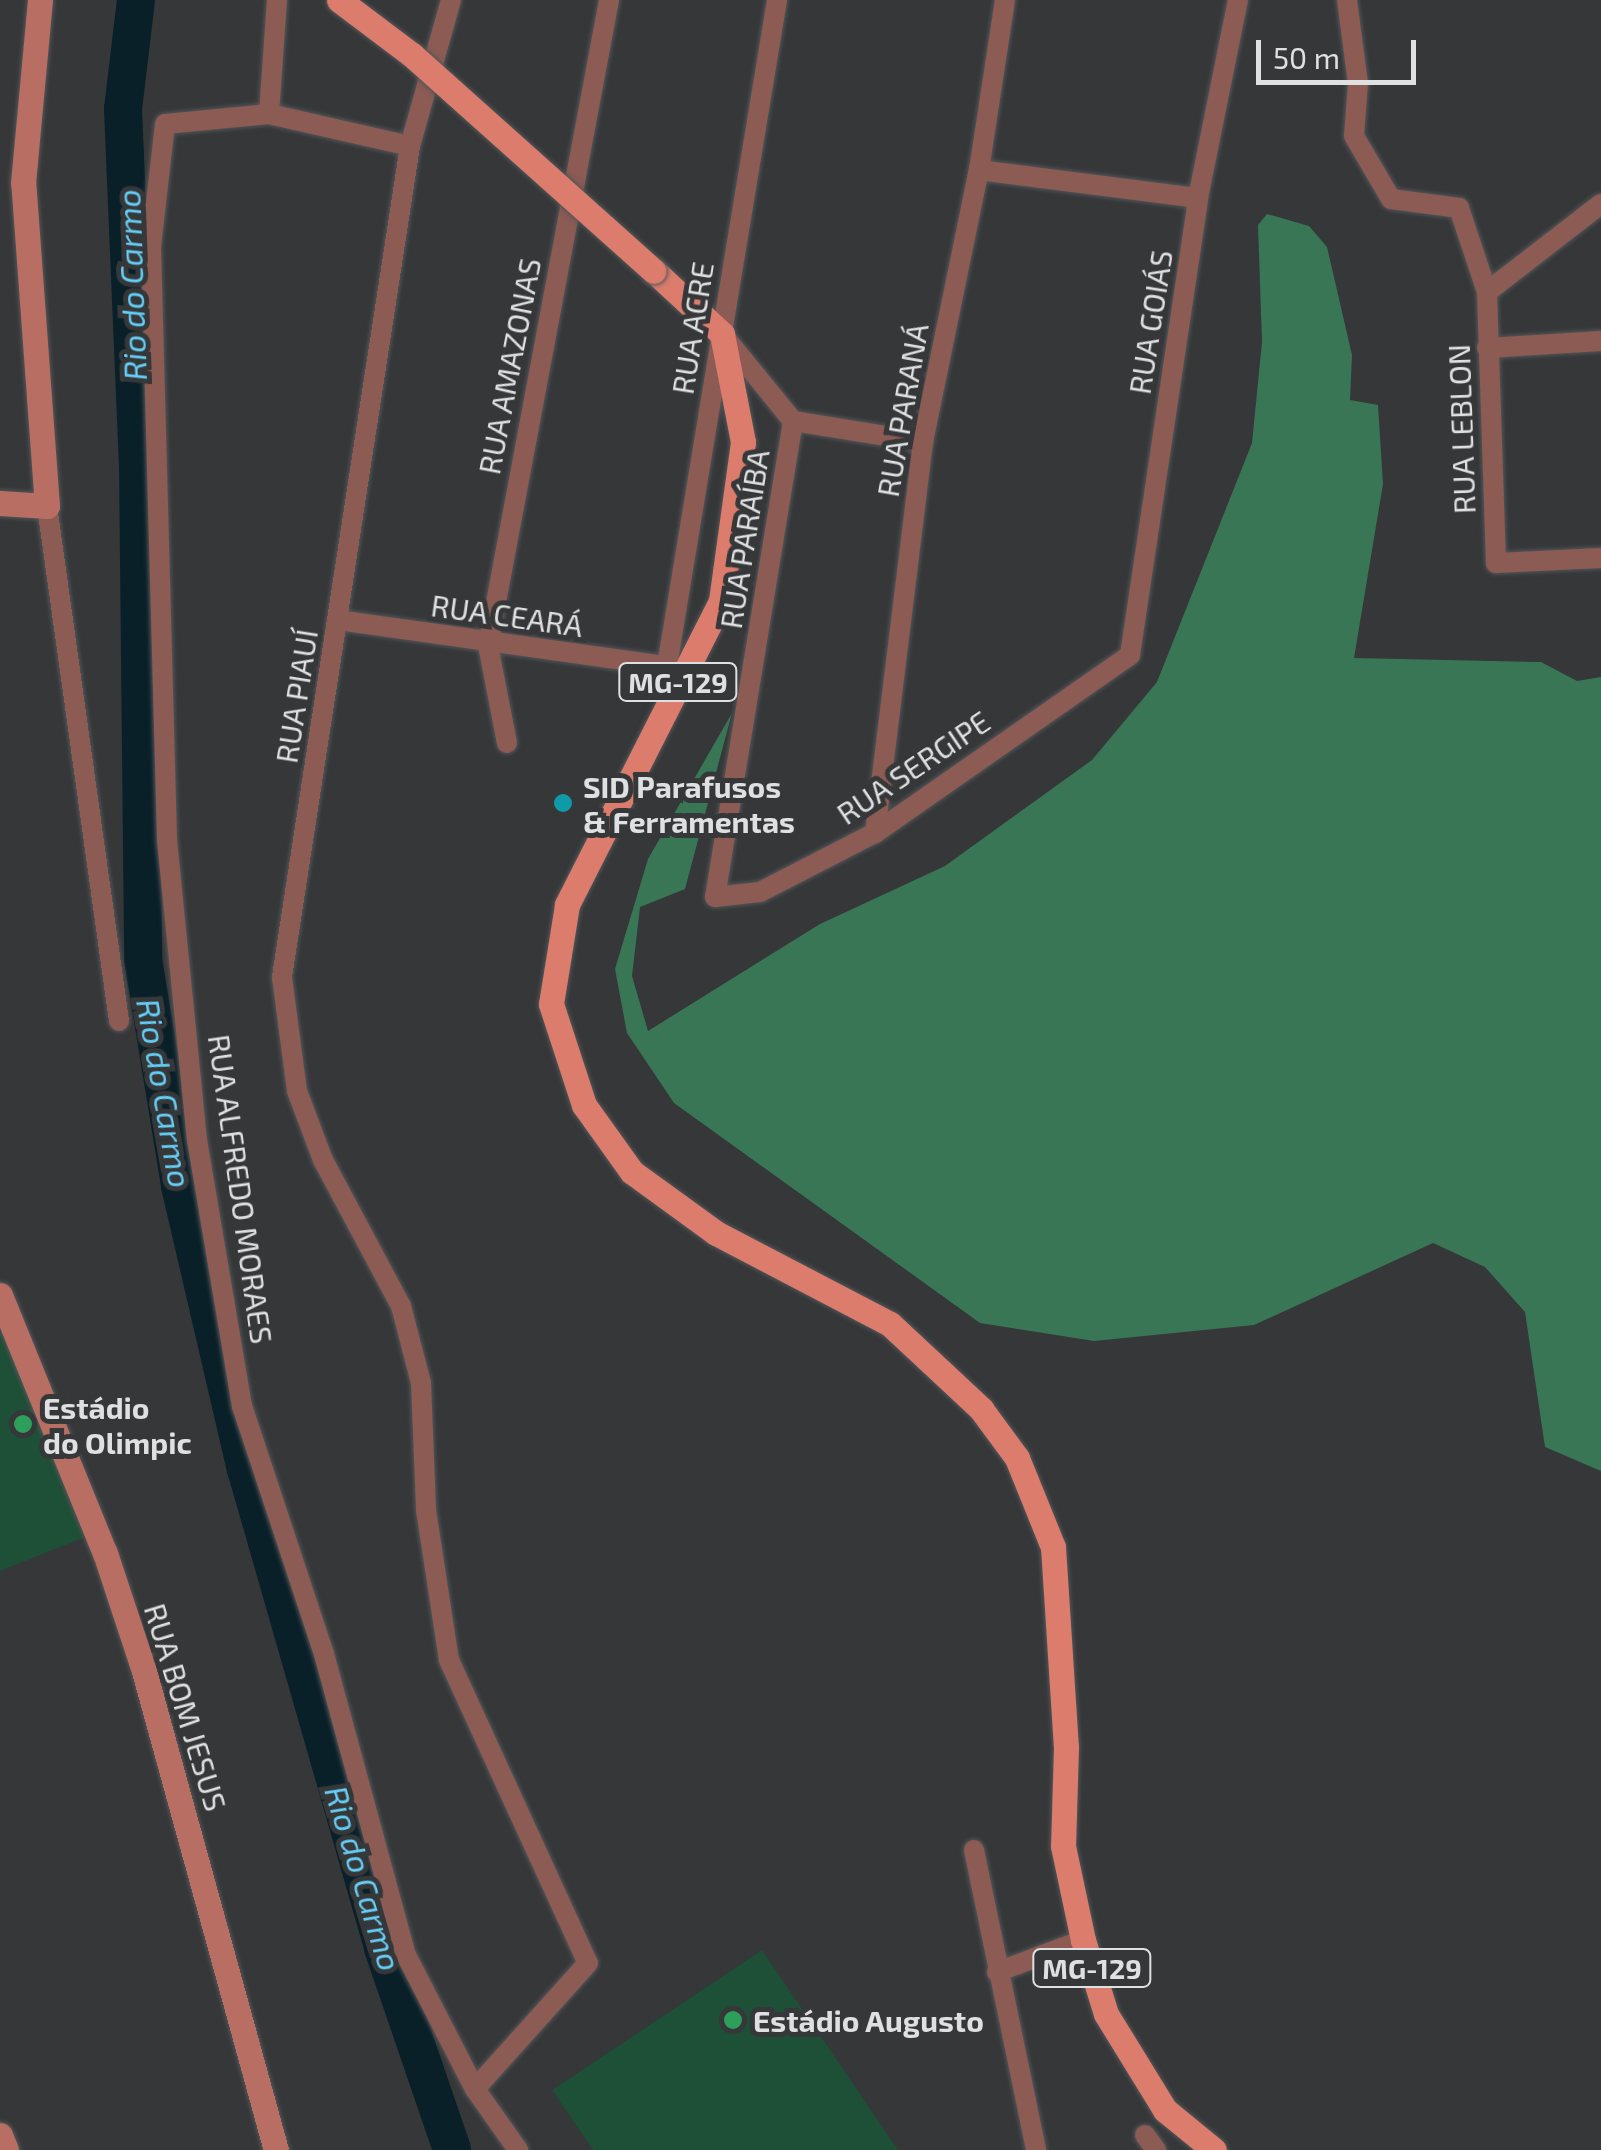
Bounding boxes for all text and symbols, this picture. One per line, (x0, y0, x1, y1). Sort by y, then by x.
scale bar (1261, 20, 1421, 82)
text: 50 m (1273, 39, 1340, 75)
water label: Rio do Carmo (108, 189, 154, 381)
street label: RUA GOIÁS (1121, 247, 1179, 397)
street label: RUA AMAZONAS (470, 254, 548, 478)
street label: RUA ACRE (664, 259, 720, 397)
street label: RUA PARANÁ (869, 320, 935, 500)
street label: RUA LEBLON (1440, 343, 1482, 515)
street label: RUA PARAÍBA (712, 447, 776, 631)
street label: RUA CEARÁ (428, 586, 586, 644)
street label: RUA PIAUÍ (268, 626, 324, 766)
road number: MG-129 (618, 659, 738, 705)
street label: RUA SERGIPE (830, 703, 996, 831)
place label: SID Parafusos & Ferramentas (583, 768, 795, 838)
marker: SID Parafusos & Ferramentas (552, 792, 574, 814)
water label: Rio do Carmo (129, 995, 201, 1191)
street label: RUA ALFREDO MORAES (201, 1031, 281, 1347)
place label: Estádio do Olimpic (43, 1389, 192, 1460)
marker: Estádio do Olimpic (12, 1413, 34, 1435)
street label: RUA BOM JESUS (137, 1598, 235, 1816)
water label: Rio do Carmo (318, 1781, 410, 1975)
road number: MG-129 (1032, 1945, 1152, 1991)
place label: Estádio Augusto (753, 2002, 985, 2038)
marker: Estádio Augusto (722, 2009, 744, 2031)

